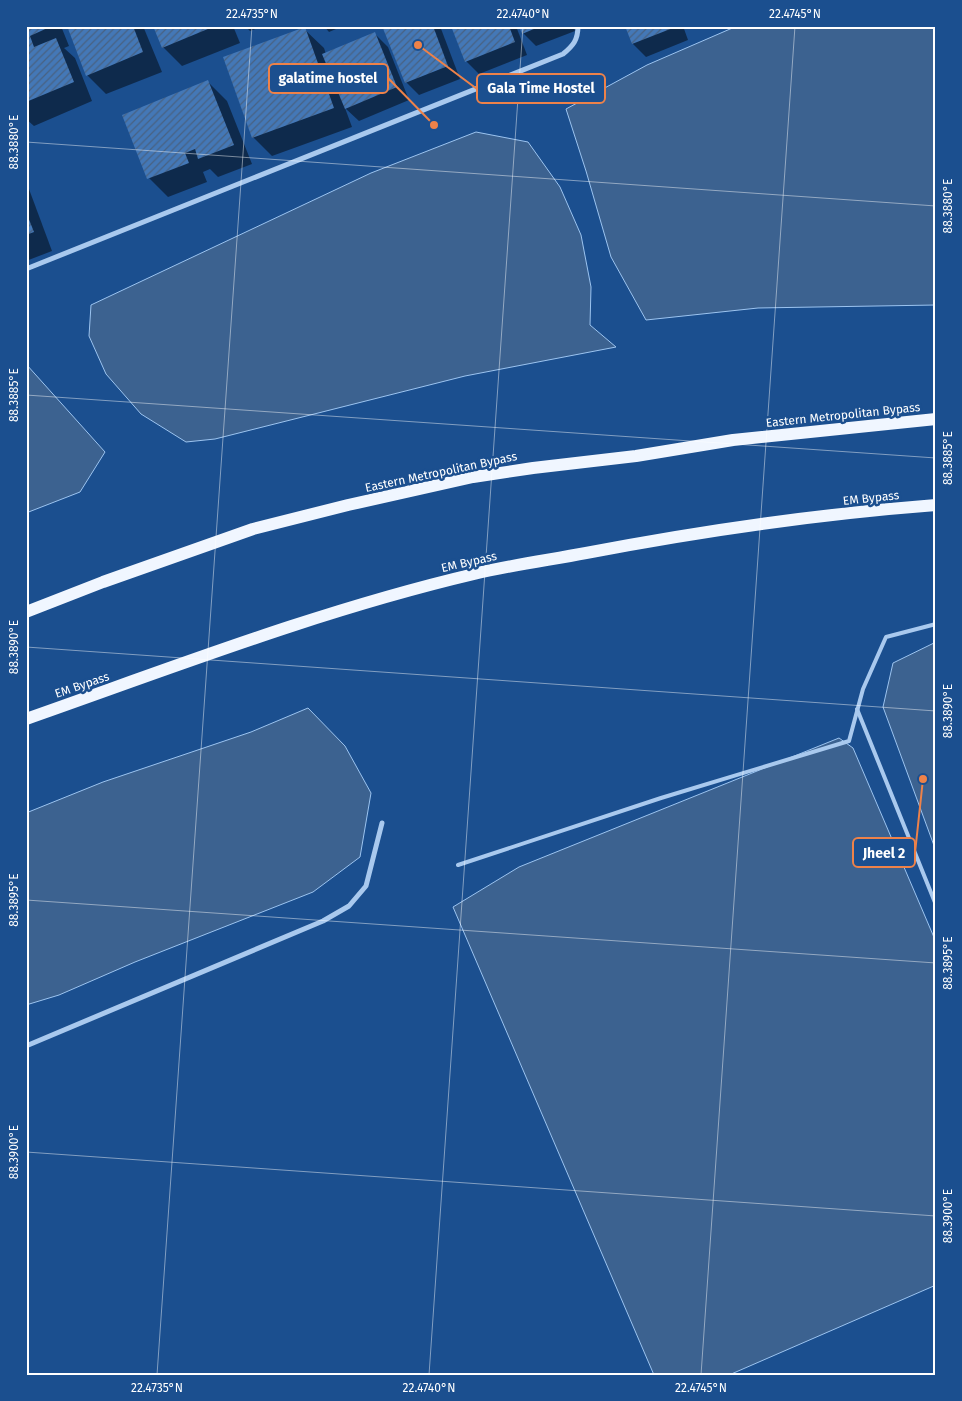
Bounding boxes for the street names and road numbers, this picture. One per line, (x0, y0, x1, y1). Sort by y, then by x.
street label: Eastern Metropolitan Bypass (765, 400, 921, 430)
street label: Eastern Metropolitan Bypass (364, 449, 519, 495)
street label: EM Bypass (842, 488, 900, 508)
street label: EM Bypass (440, 549, 499, 575)
street label: EM Bypass (53, 669, 111, 701)

